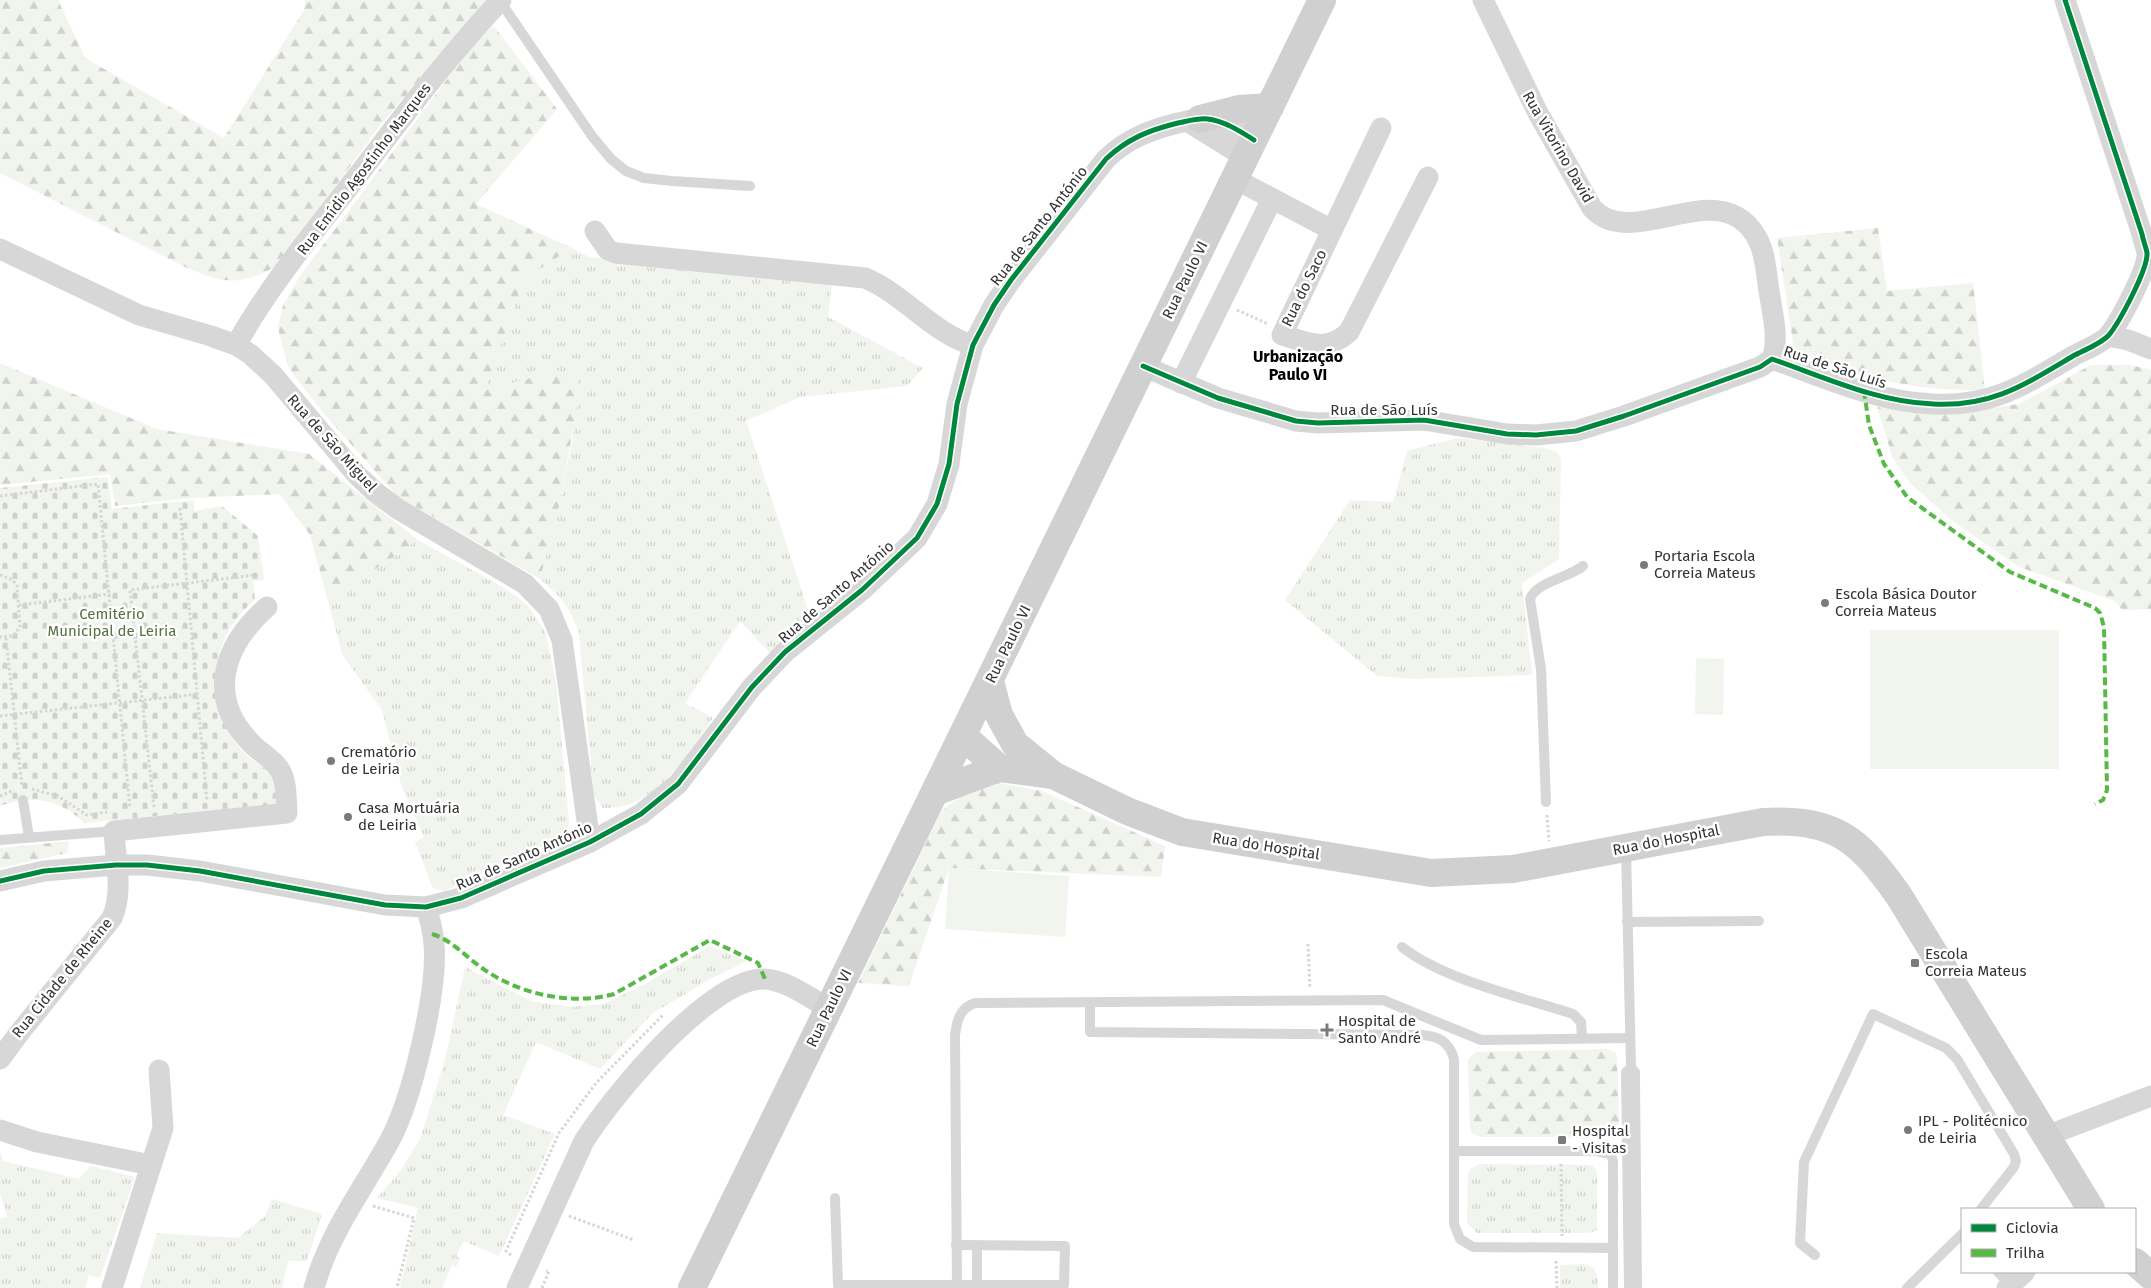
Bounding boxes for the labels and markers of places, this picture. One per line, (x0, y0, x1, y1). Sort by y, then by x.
place label: Portaria Escola Correia Mateus (1654, 547, 1756, 582)
marker: Portaria Escola Correia Mateus (1638, 559, 1650, 571)
place label: Escola Básica Doutor Correia Mateus (1835, 585, 1977, 620)
marker: Escola Básica Doutor Correia Mateus (1819, 597, 1831, 609)
place label: Crematório de Leiria (341, 743, 416, 778)
marker: Crematório de Leiria (325, 755, 337, 767)
place label: Casa Mortuária de Leiria (358, 799, 460, 834)
marker: Casa Mortuária de Leiria (342, 811, 354, 823)
place label: Escola Correia Mateus (1925, 945, 2026, 980)
marker: Escola Correia Mateus (1909, 957, 1921, 969)
place label: Hospital de Santo André (1338, 1012, 1421, 1047)
marker: Hospital de Santo André (1320, 1023, 1334, 1037)
place label: IPL - Politécnico de Leiria (1918, 1112, 2027, 1147)
place label: Hospital - Visitas (1572, 1122, 1629, 1157)
marker: IPL - Politécnico de Leiria (1902, 1124, 1914, 1136)
marker: Hospital - Visitas (1556, 1134, 1568, 1146)

